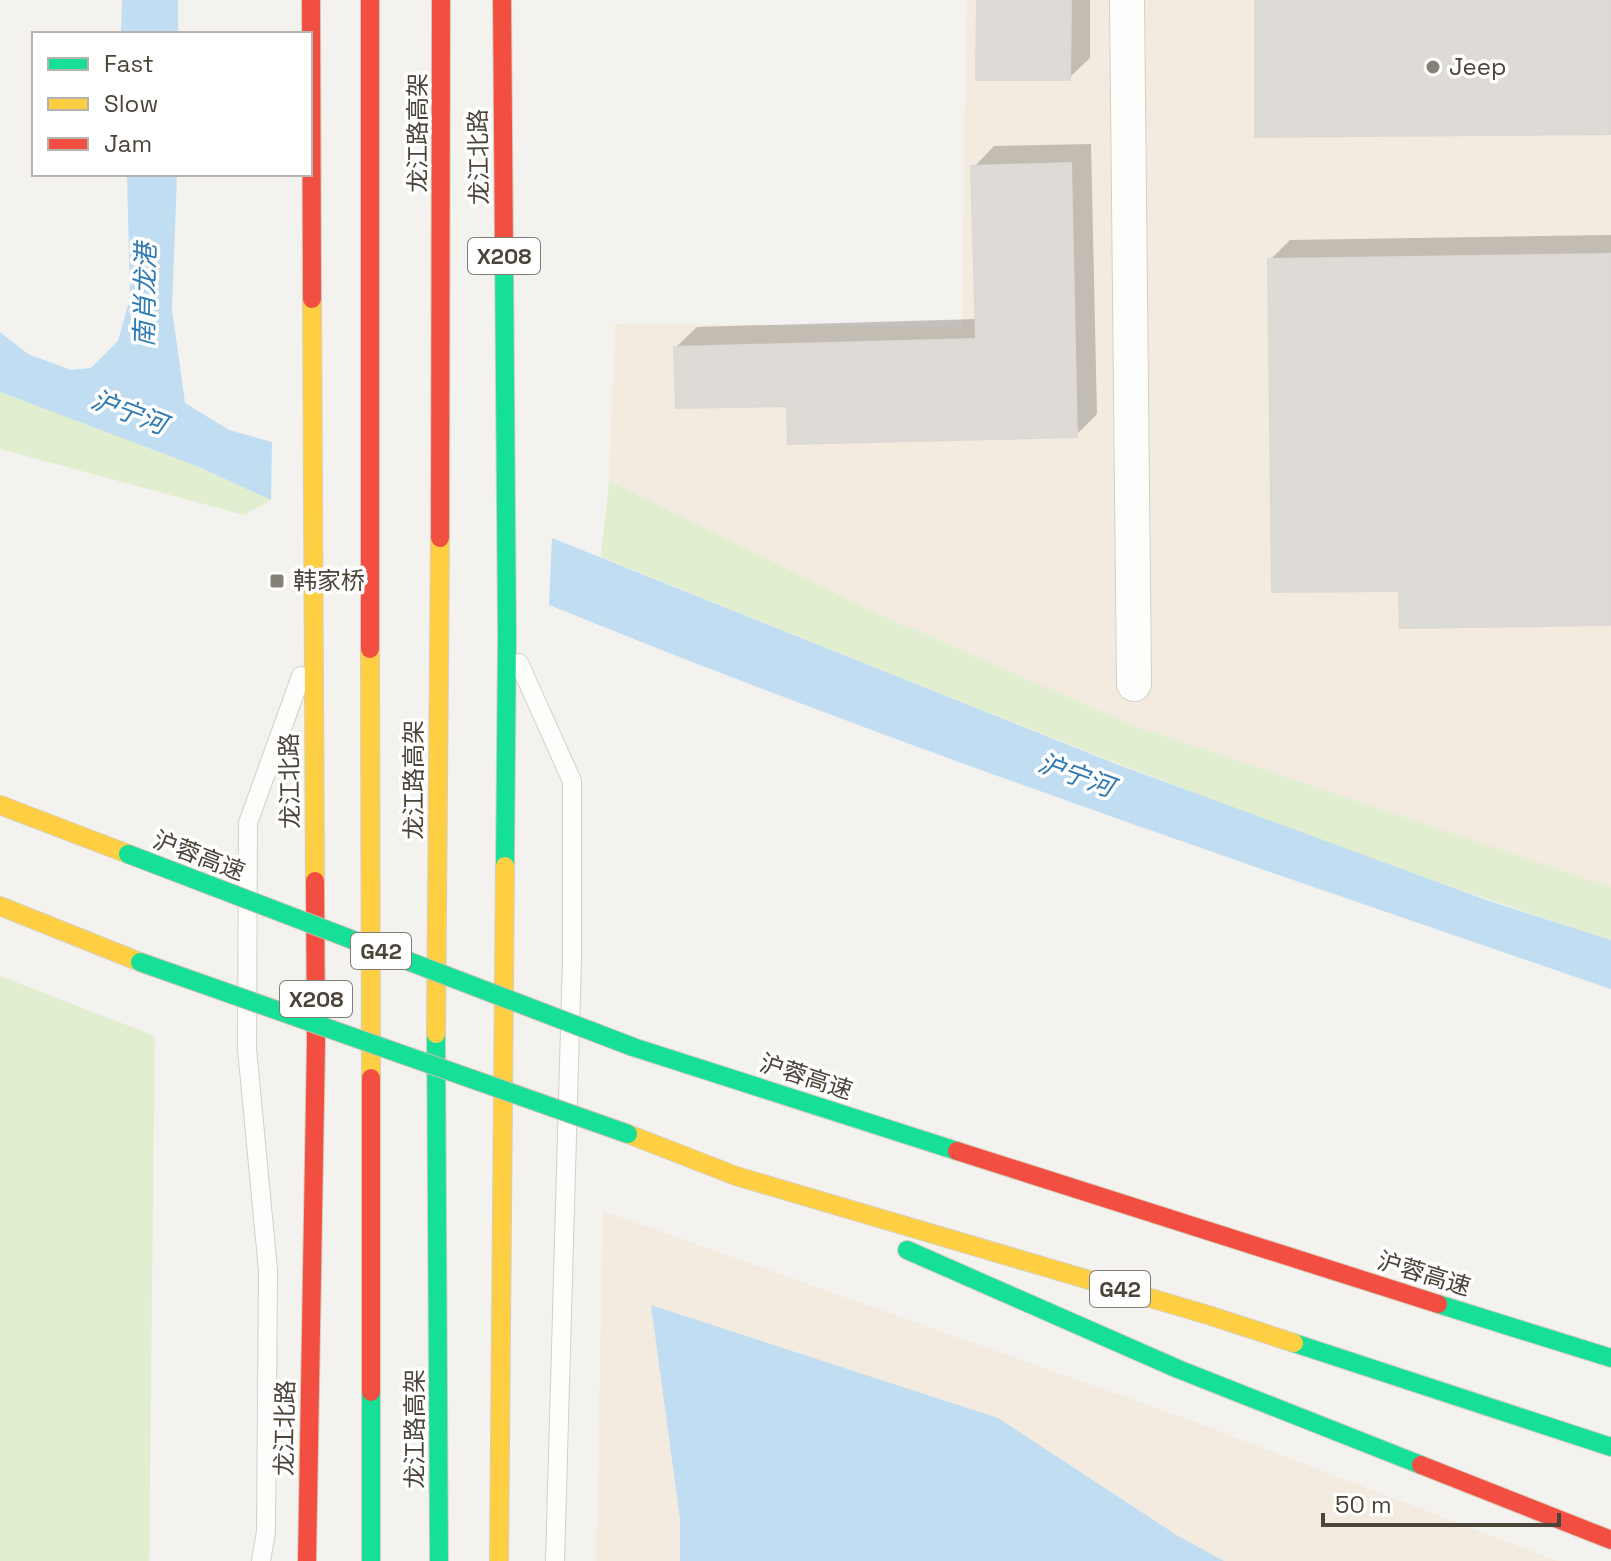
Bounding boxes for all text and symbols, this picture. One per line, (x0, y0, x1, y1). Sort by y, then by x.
legend (32, 32, 312, 176)
text: Fast (104, 48, 154, 79)
place label: Jeep (1449, 51, 1507, 82)
marker: Jeep (1424, 58, 1442, 76)
street label: 龙江路高架 (402, 73, 433, 193)
text: Slow (104, 88, 158, 119)
street label: 龙江北路 (462, 109, 495, 205)
text: Jam (104, 128, 152, 159)
road number: X208 (468, 238, 540, 274)
water label: 南肖龙港 (127, 239, 163, 347)
water label: 沪宁河 (86, 382, 176, 444)
place label: 韩家桥 (293, 565, 365, 596)
marker: 韩家桥 (268, 572, 286, 590)
street label: 龙江路高架 (398, 720, 429, 840)
street label: 龙江北路 (273, 733, 306, 829)
water label: 沪宁河 (1034, 746, 1123, 806)
street label: 沪蓉高速 (149, 824, 250, 887)
road number: G42 (351, 933, 411, 969)
road number: X208 (280, 981, 352, 1017)
street label: 沪蓉高速 (756, 1047, 857, 1106)
street label: 沪蓉高速 (1374, 1245, 1475, 1302)
road number: G42 (1090, 1271, 1150, 1307)
street label: 龙江路高架 (399, 1369, 430, 1489)
street label: 龙江北路 (268, 1380, 301, 1476)
scale bar (1323, 1477, 1559, 1527)
text: 50 m (1335, 1489, 1392, 1520)

